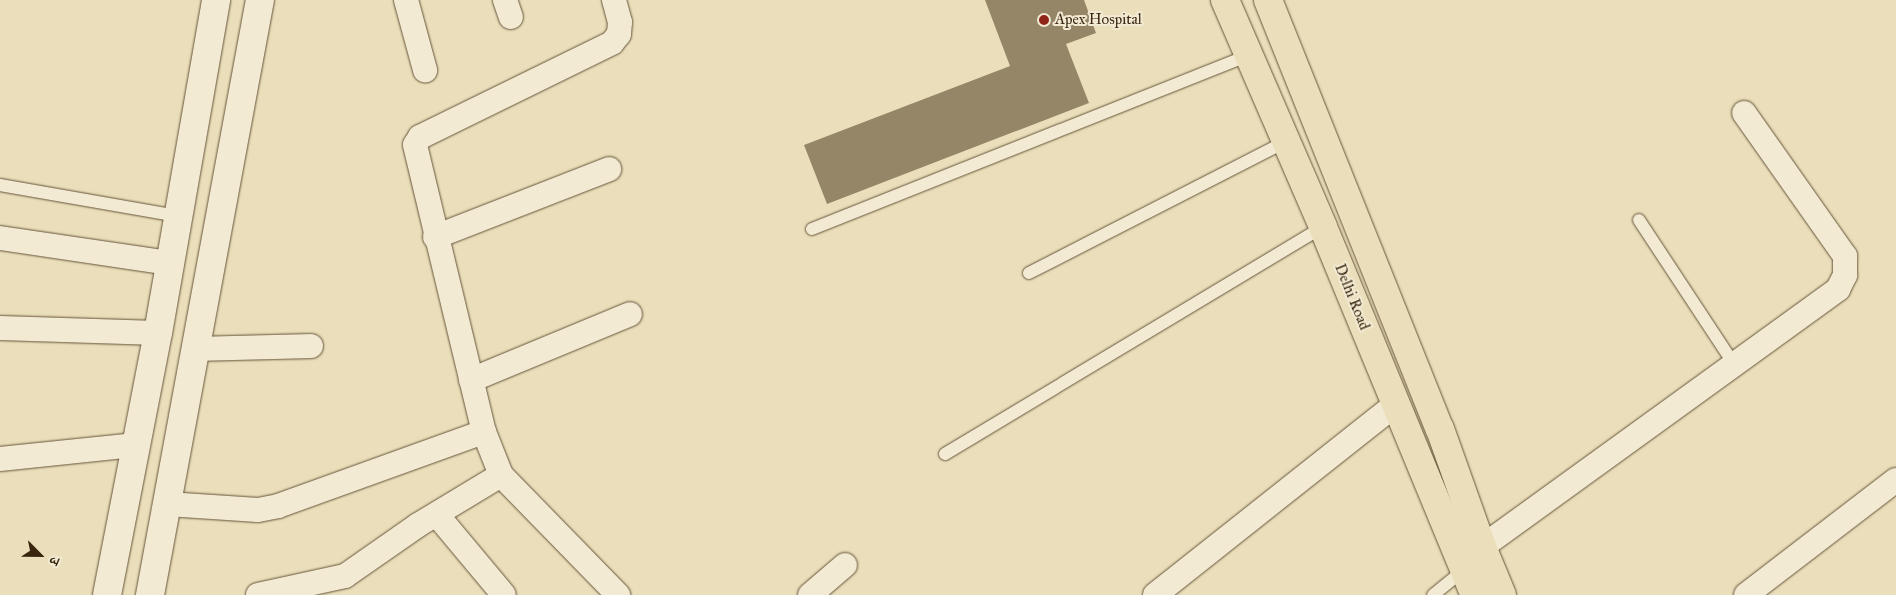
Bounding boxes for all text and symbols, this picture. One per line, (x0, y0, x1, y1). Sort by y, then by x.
place label: Apex Hospital (1055, 11, 1142, 29)
marker: Apex Hospital (1037, 13, 1051, 27)
street label: Delhi Road (1331, 261, 1373, 333)
north arrow (15, 530, 65, 580)
text: उ (45, 554, 63, 568)

